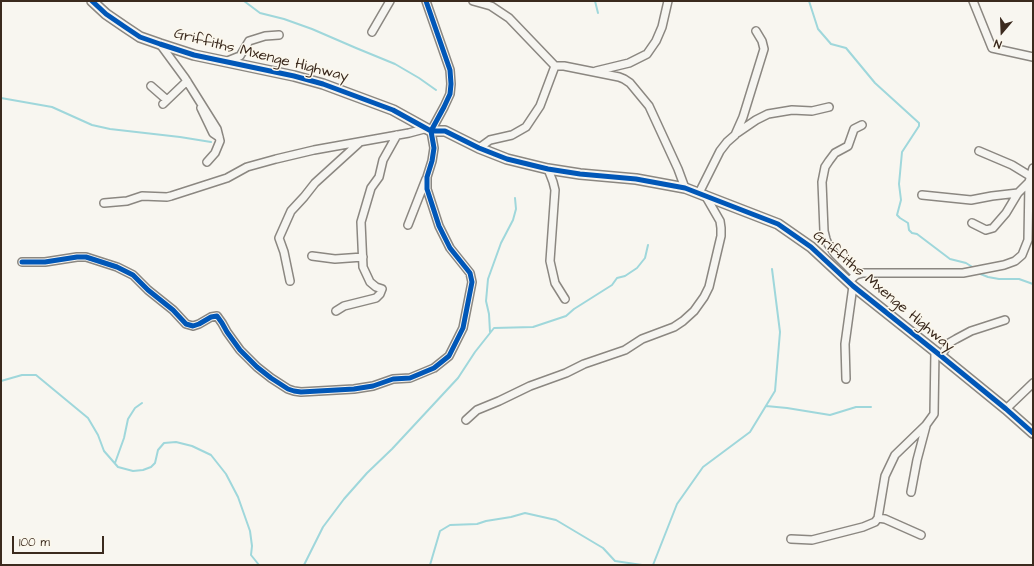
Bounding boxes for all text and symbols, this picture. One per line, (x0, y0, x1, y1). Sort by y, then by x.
north arrow (982, 12, 1022, 52)
street label: Griffiths Mxenge Highway (172, 26, 350, 86)
text: N (992, 36, 1004, 52)
street label: Griffiths Mxenge Highway (808, 227, 958, 357)
scale bar (14, 528, 106, 554)
text: 100 m (19, 534, 50, 551)

